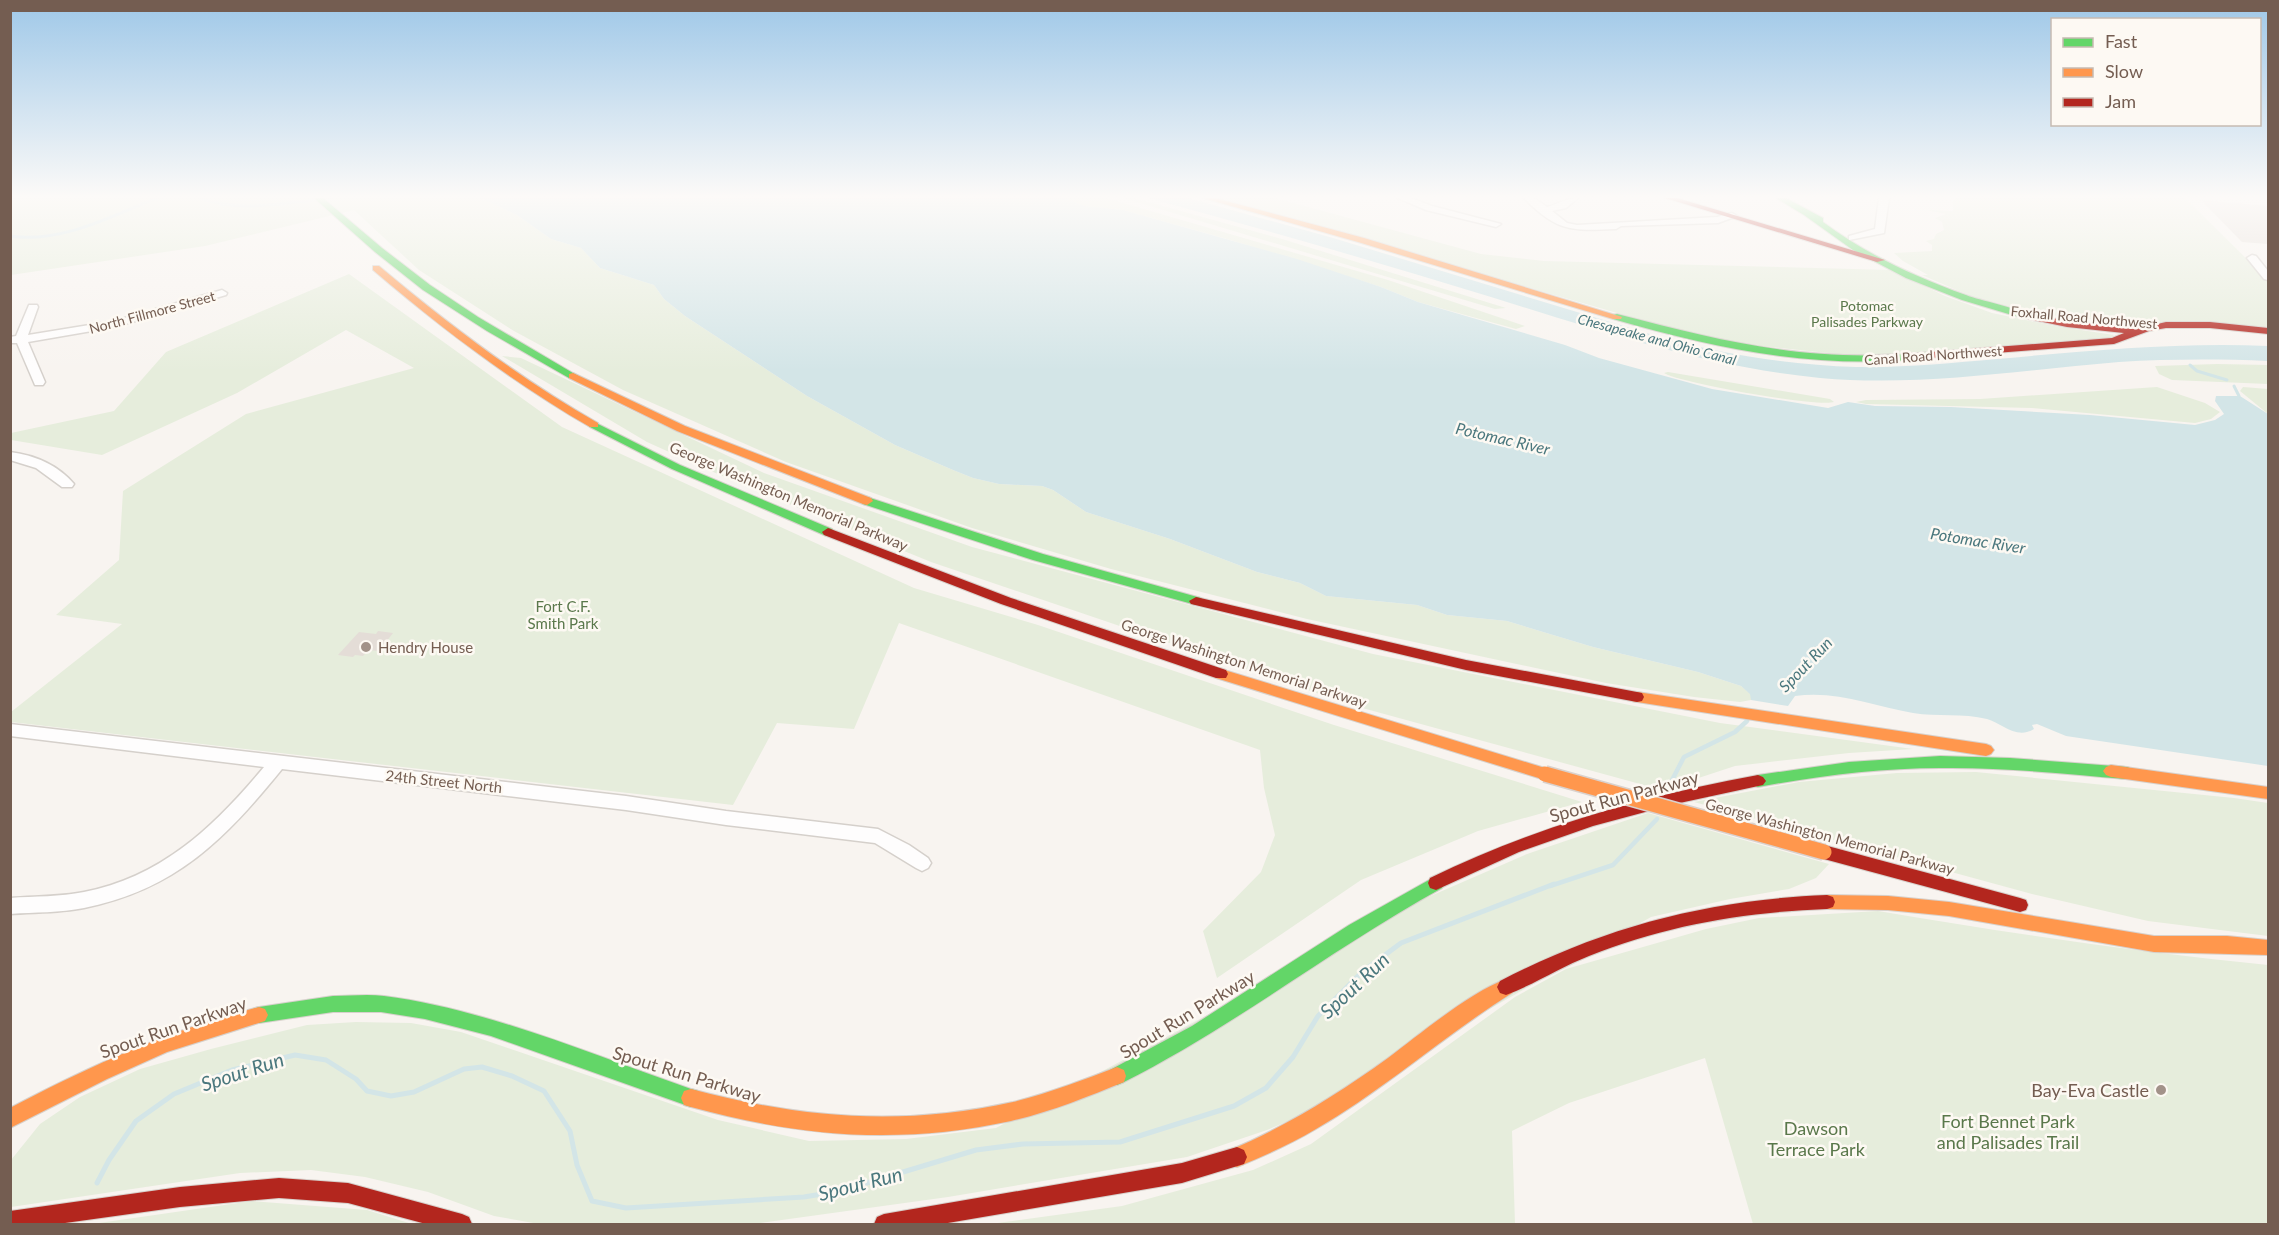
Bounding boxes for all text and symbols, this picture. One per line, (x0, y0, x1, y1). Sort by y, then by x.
legend (2051, 18, 2261, 126)
text: Fast (2105, 30, 2138, 52)
text: Slow (2105, 60, 2143, 82)
text: Jam (2105, 90, 2136, 112)
street label: North Fillmore Street (87, 287, 217, 337)
park label: Potomac Palisades Parkway (1811, 297, 1924, 330)
street label: Foxhall Road Northwest (2010, 302, 2158, 332)
water label: Chesapeake and Ohio Canal (1576, 310, 1738, 368)
street label: Canal Road Northwest (1863, 342, 2003, 368)
water label: Potomac River (1454, 418, 1552, 458)
street label: George Washington Memorial Parkway (667, 438, 911, 555)
water label: Potomac River (1929, 523, 2027, 557)
park label: Fort C.F. Smith Park (528, 597, 599, 632)
street label: George Washington Memorial Parkway (1119, 615, 1369, 711)
water label: Spout Run (1774, 633, 1836, 695)
place label: Hendry House (378, 638, 473, 656)
marker: Hendry House (359, 640, 373, 654)
street label: Spout Run Parkway (1547, 765, 1702, 827)
street label: 24th Street North (385, 766, 503, 796)
street label: George Washington Memorial Parkway (1704, 794, 1957, 878)
water label: Spout Run (1314, 947, 1394, 1023)
street label: Spout Run Parkway (1115, 965, 1259, 1063)
street label: Spout Run Parkway (97, 991, 250, 1062)
street label: Spout Run Parkway (610, 1041, 764, 1107)
water label: Spout Run (198, 1046, 286, 1096)
place label: Bay-Eva Castle (2031, 1079, 2149, 1101)
marker: Bay-Eva Castle (2154, 1083, 2168, 1097)
park label: Fort Bennet Park and Palisades Trail (1937, 1110, 2079, 1153)
park label: Dawson Terrace Park (1767, 1117, 1866, 1160)
water label: Spout Run (815, 1161, 905, 1205)

